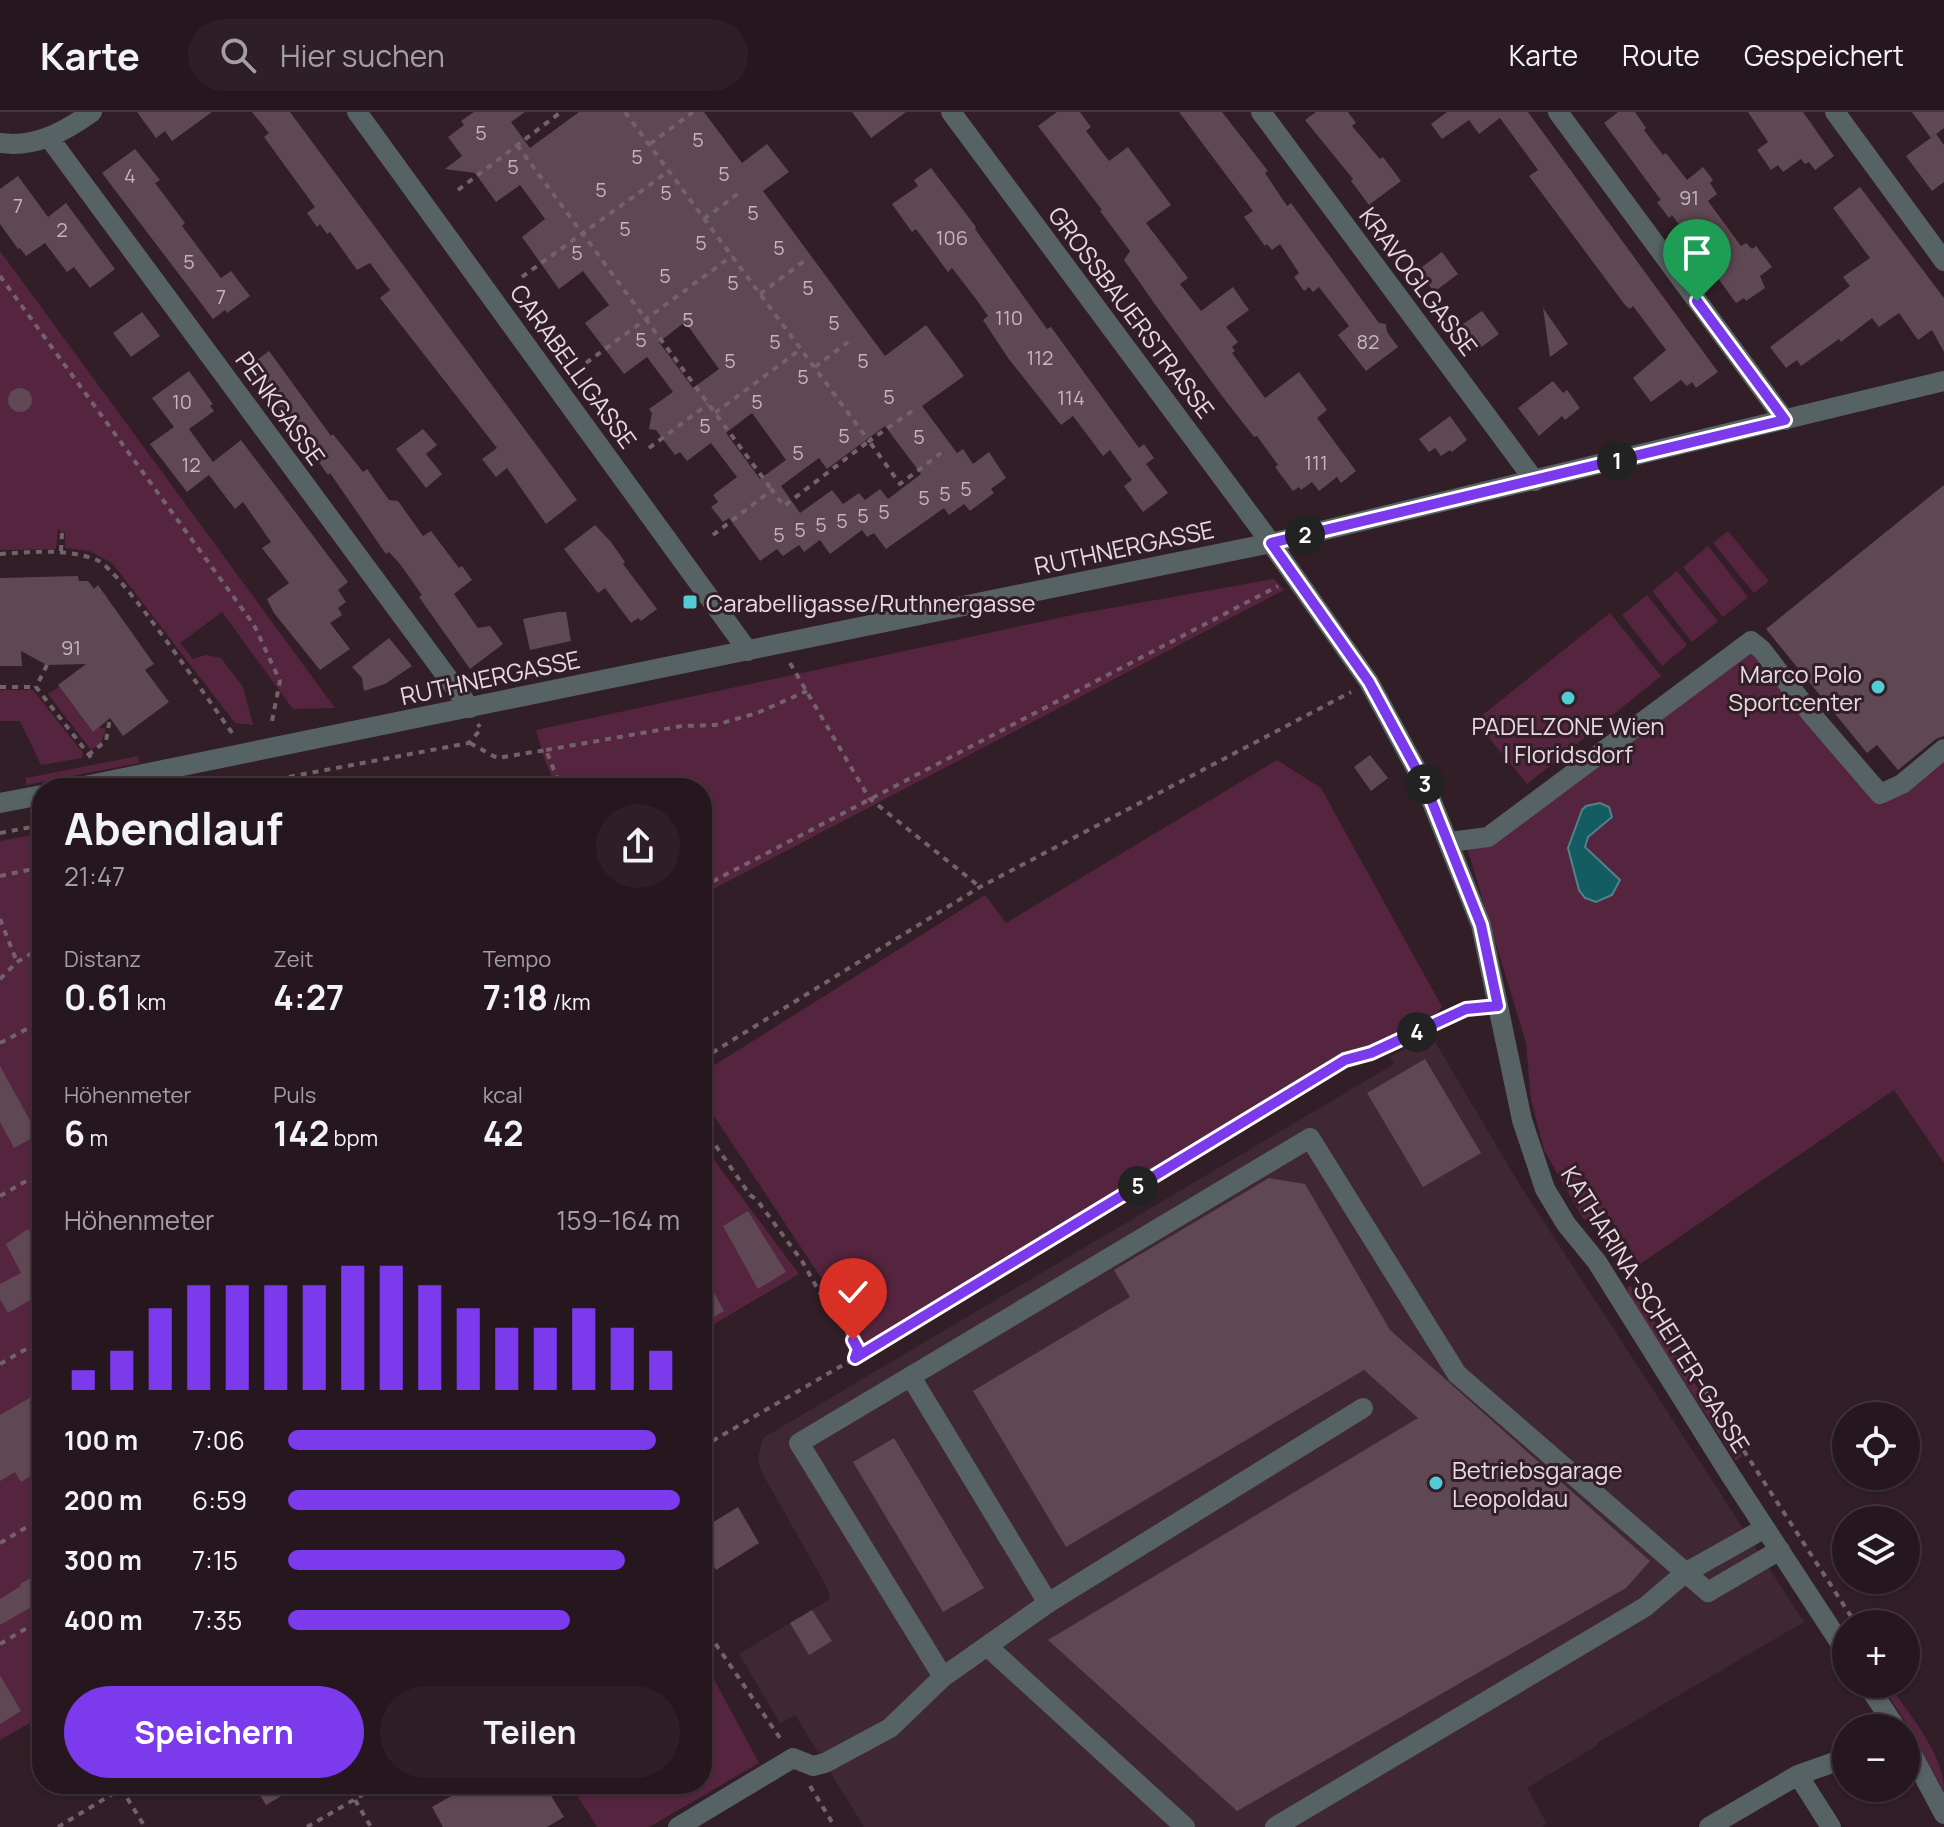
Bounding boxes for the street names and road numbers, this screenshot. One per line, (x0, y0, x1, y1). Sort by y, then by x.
street label: GROSSBAUERSTRASSE (1041, 199, 1223, 425)
street label: KRAVOGLGASSE (1352, 200, 1486, 362)
street label: CARABELLIGASSE (503, 277, 645, 455)
street label: PENKGASSE (229, 345, 333, 471)
street label: RUTHNERGASSE (1031, 512, 1217, 582)
street label: RUTHNERGASSE (397, 642, 583, 712)
street label: KATHARINA-SCHEITER-GASSE (1554, 1159, 1758, 1459)

